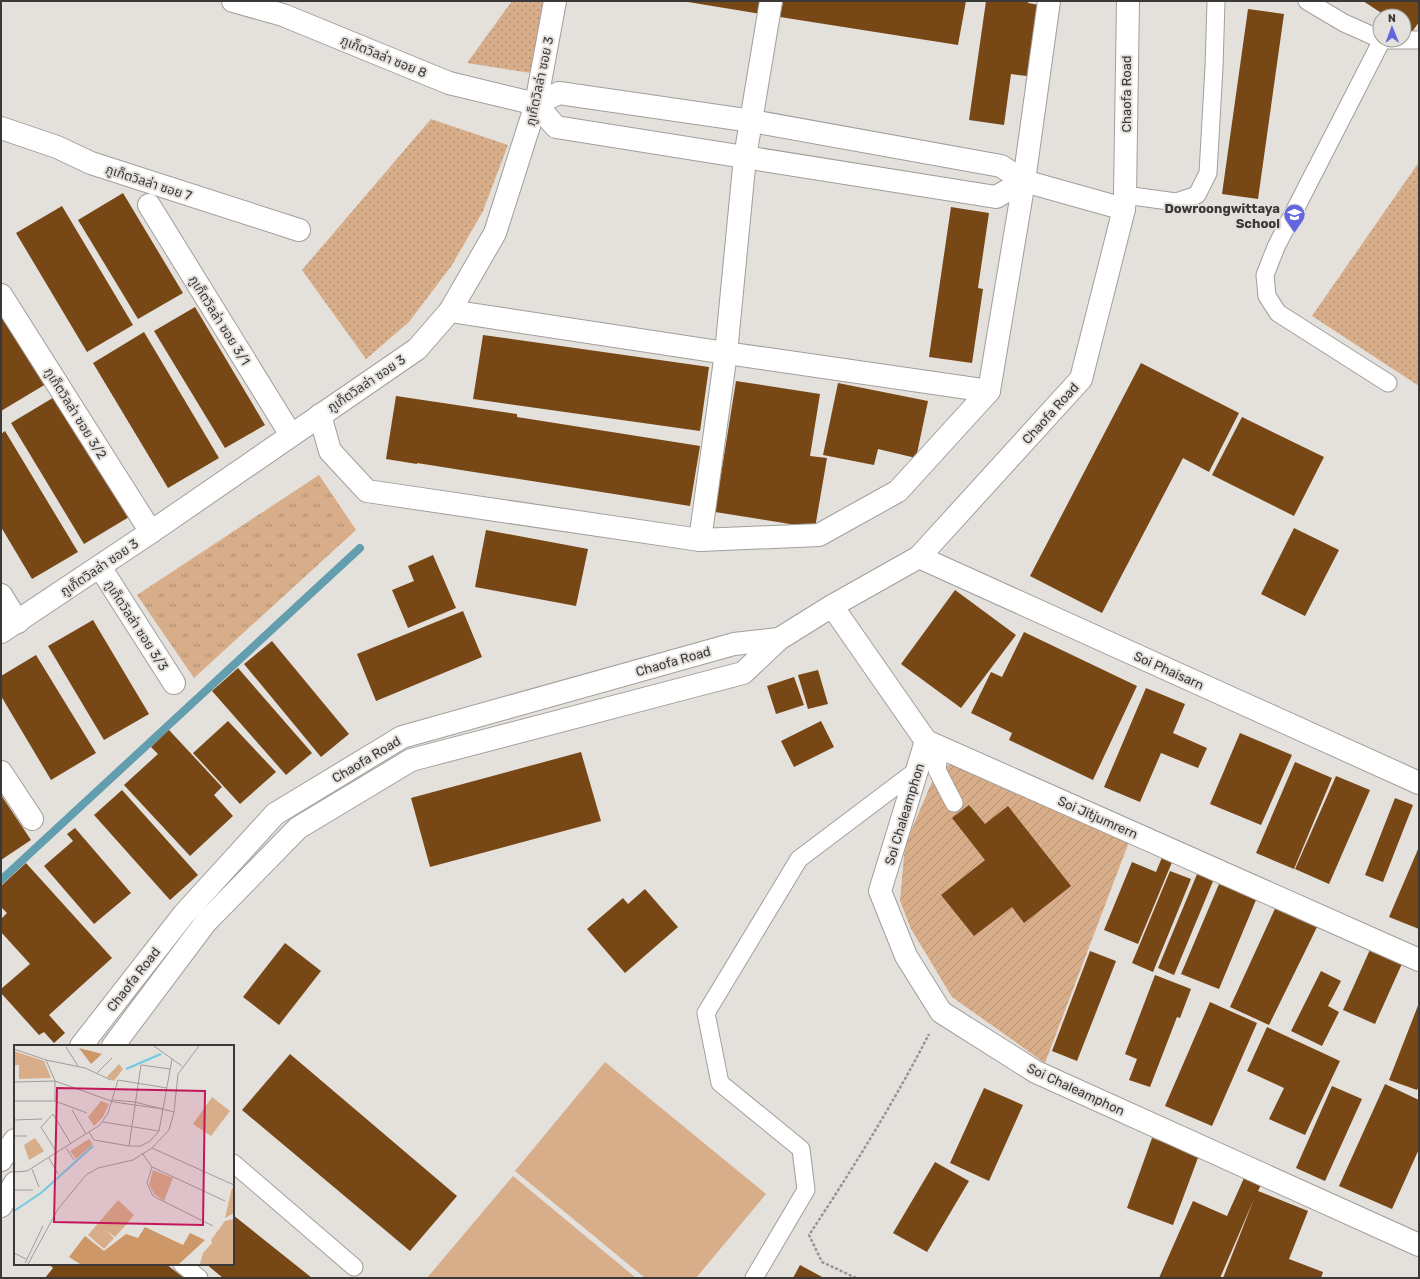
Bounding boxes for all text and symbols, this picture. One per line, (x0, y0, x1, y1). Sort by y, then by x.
north arrow (1372, 8, 1412, 48)
text: N (1388, 12, 1396, 25)
street label: ภูเก็ตวิลล่า ซอย 8 (339, 32, 429, 81)
street label: ภูเก็ตวิลล่า ซอย 3 (523, 35, 556, 127)
street label: Chaofa Road (1119, 55, 1134, 133)
street label: ภูเก็ตวิลล่า ซอย 7 (104, 161, 194, 204)
place label: Dowroongwittaya School (1164, 201, 1280, 231)
school or university icon: Dowroongwittaya School (1282, 202, 1308, 235)
street label: ภูเก็ตวิลล่า ซอย 3/1 (186, 273, 253, 368)
street label: ภูเก็ตวิลล่า ซอย 3 (324, 352, 408, 415)
street label: ภูเก็ตวิลล่า ซอย 3/2 (42, 365, 110, 462)
street label: Chaofa Road (1019, 380, 1082, 447)
street label: ภูเก็ตวิลล่า ซอย 3 (57, 536, 141, 599)
street label: ภูเก็ตวิลล่า ซอย 3/3 (102, 577, 172, 673)
street label: Chaofa Road (634, 644, 712, 679)
street label: Soi Phaisarn (1131, 648, 1206, 693)
street label: Chaofa Road (329, 733, 403, 786)
street label: Soi Chaleamphon (882, 761, 927, 867)
street label: Soi Jitjumrern (1055, 793, 1140, 842)
street label: Chaofa Road (104, 944, 163, 1014)
inset map (14, 1045, 234, 1265)
street label: Soi Chaleamphon (1025, 1060, 1127, 1119)

